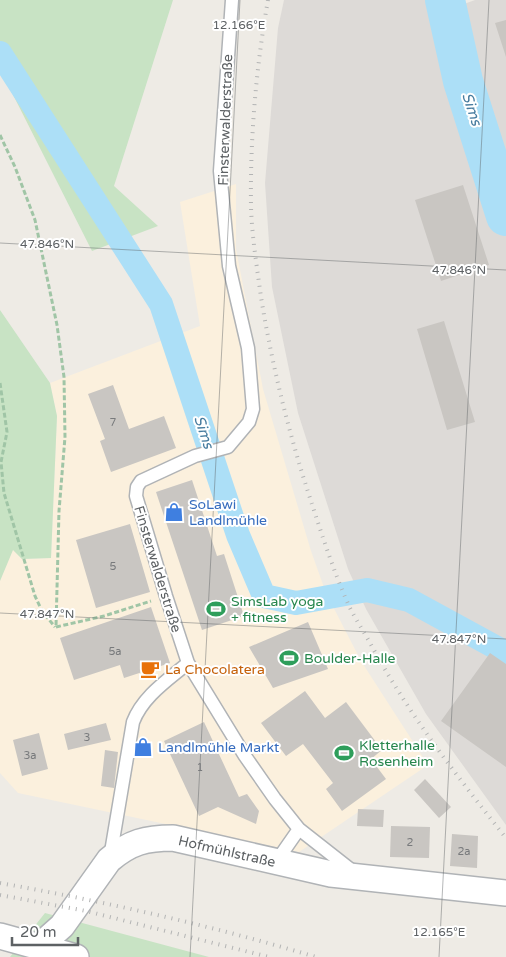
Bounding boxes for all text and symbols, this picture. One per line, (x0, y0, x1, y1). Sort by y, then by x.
text: 12.166°E (213, 18, 266, 32)
street label: Finsterwalderstraße (215, 54, 236, 186)
water label: Sims (458, 90, 486, 130)
text: 47.846°N (20, 237, 74, 251)
text: 47.846°N (432, 263, 486, 277)
water label: Sims (190, 413, 218, 453)
house number: 7 (110, 416, 117, 429)
place label: SoLawi Landlmühle (189, 496, 267, 529)
shop icon: SoLawi Landlmühle (163, 501, 185, 523)
street label: Finsterwalderstraße (130, 504, 185, 635)
house number: 5 (110, 560, 117, 573)
place label: SimsLab yoga + fitness (231, 593, 323, 626)
sports icon: SimsLab yoga + fitness (205, 598, 227, 620)
text: 47.847°N (20, 607, 74, 621)
text: 47.847°N (432, 632, 486, 646)
house number: 5a (108, 645, 122, 658)
sports icon: Boulder-Halle (278, 647, 300, 669)
place label: Boulder-Halle (304, 650, 395, 667)
cafe icon: La Chocolatera (139, 658, 161, 680)
place label: La Chocolatera (165, 661, 265, 678)
house number: 3 (84, 731, 91, 744)
shop icon: Landlmühle Markt (132, 736, 154, 758)
place label: Kletterhalle Rosenheim (359, 737, 435, 770)
place label: Landlmühle Markt (158, 739, 280, 756)
sports icon: Kletterhalle Rosenheim (333, 742, 355, 764)
house number: 3a (23, 749, 37, 762)
house number: 1 (197, 761, 203, 774)
street label: Hofmühlstraße (177, 832, 277, 871)
house number: 2 (407, 836, 414, 849)
house number: 2a (457, 845, 471, 858)
scale bar (12, 914, 79, 946)
text: 20 m (20, 923, 57, 941)
text: 12.165°E (413, 925, 466, 939)

